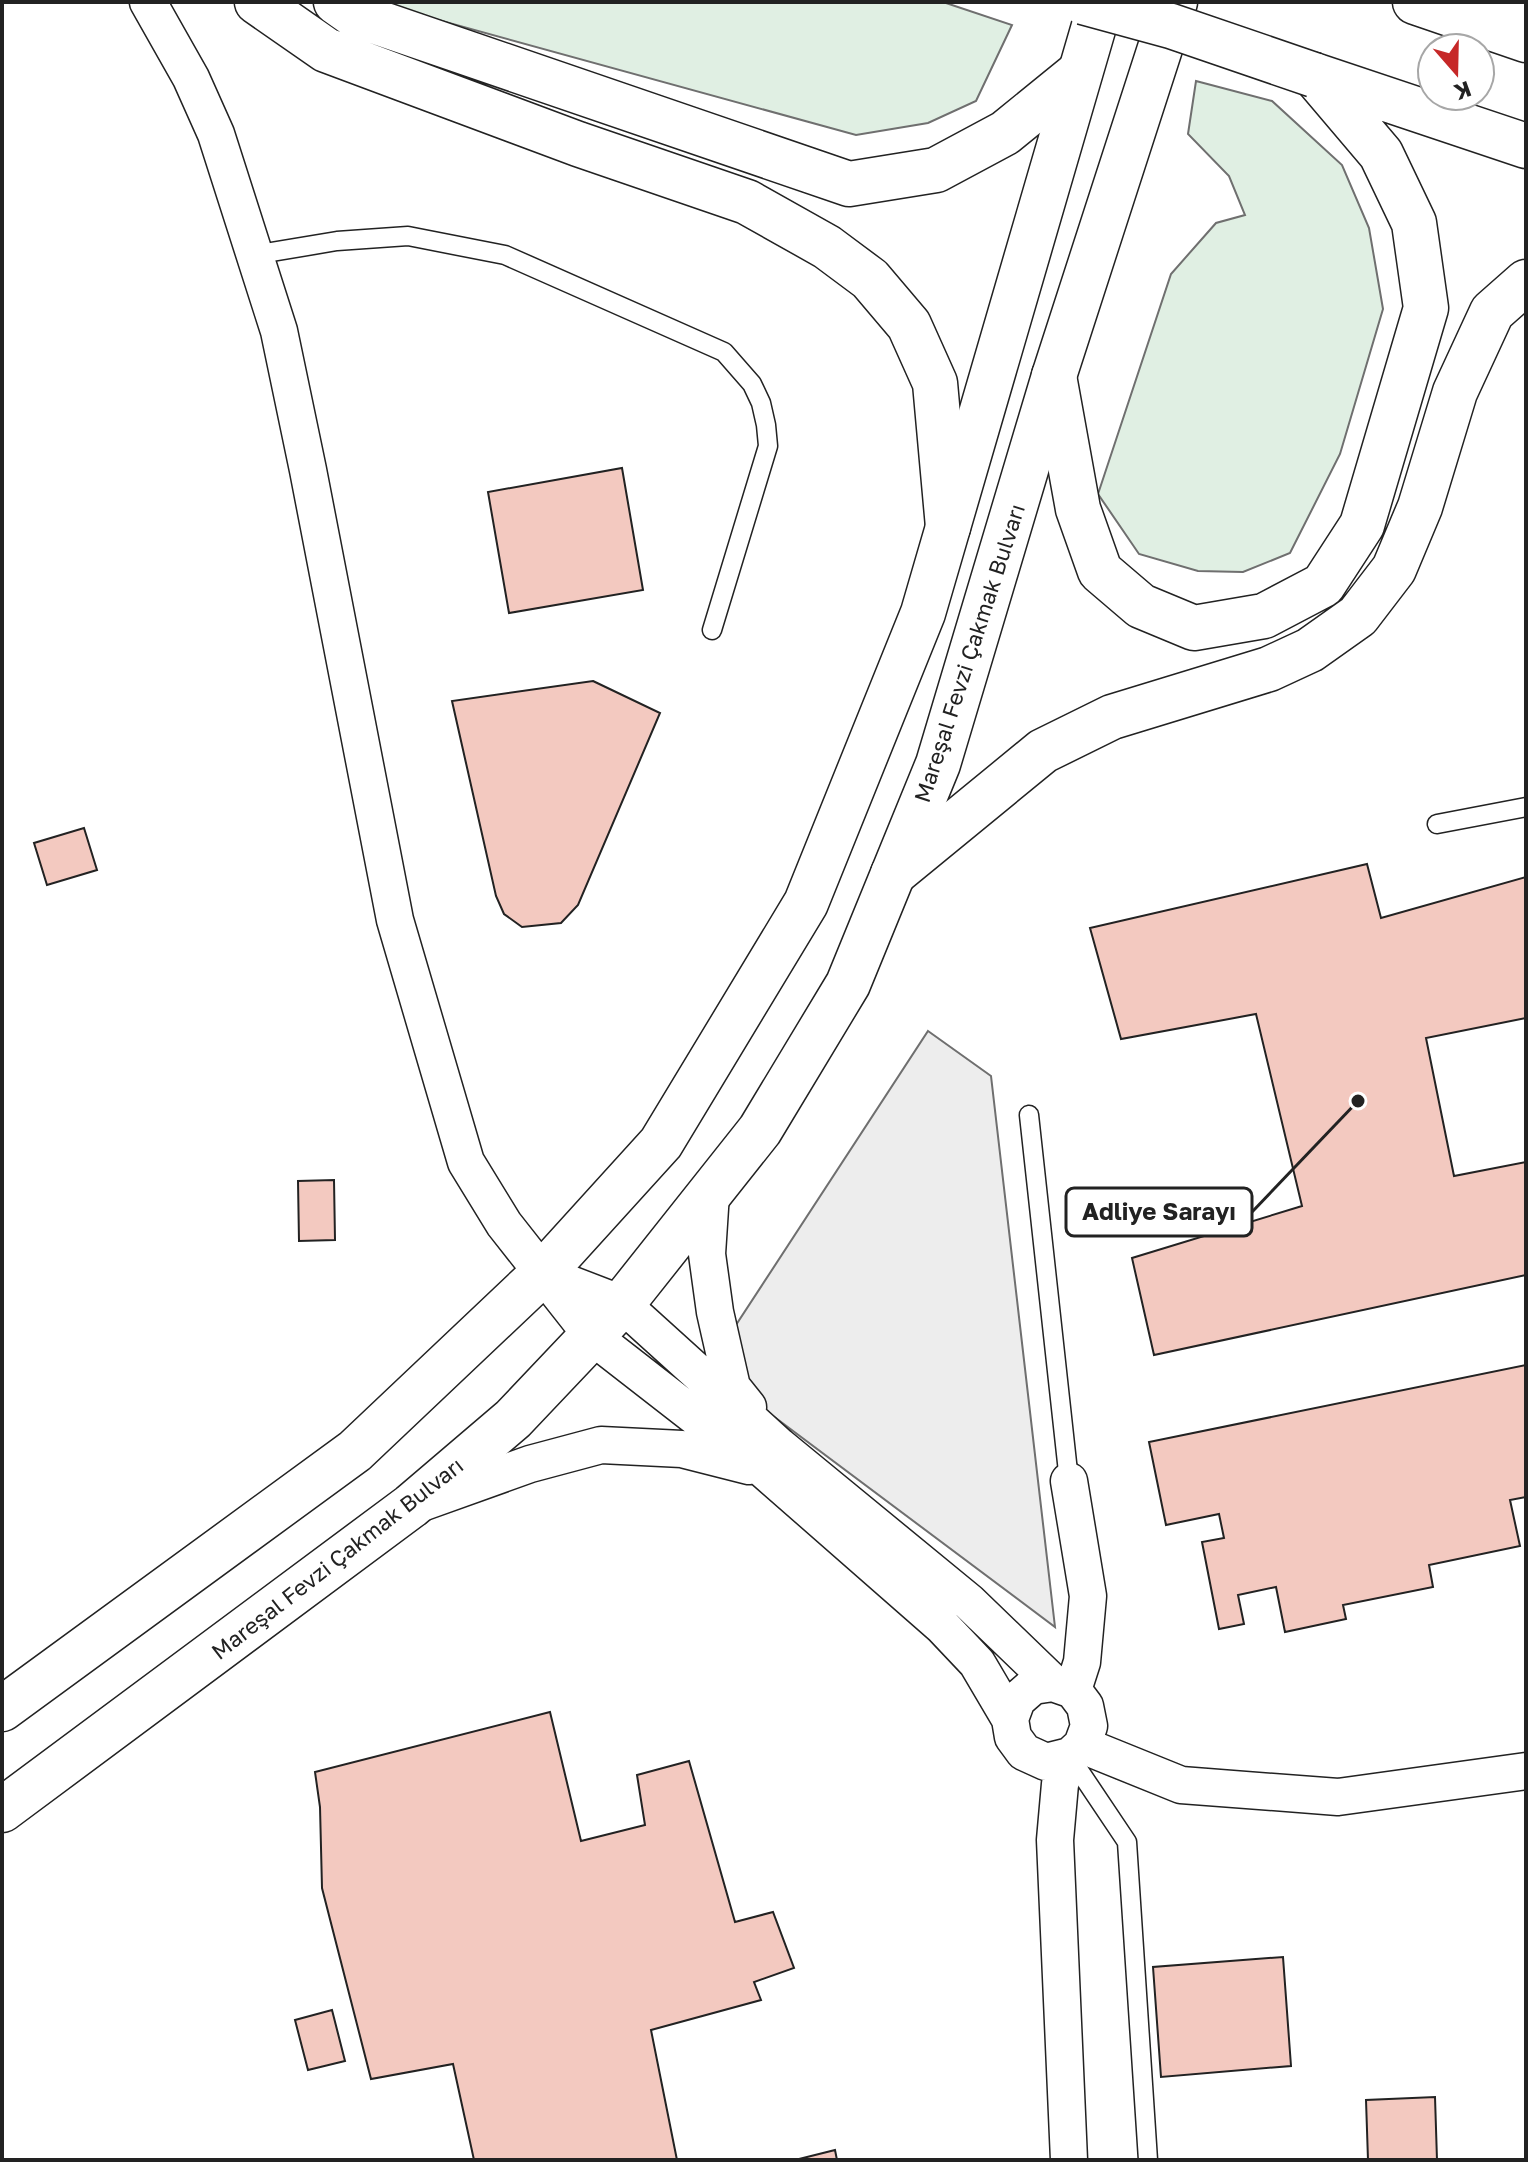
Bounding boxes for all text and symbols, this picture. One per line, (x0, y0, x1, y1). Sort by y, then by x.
north arrow (1416, 32, 1496, 112)
text: K (1451, 76, 1475, 107)
street label: Mareşal Fevzi Çakmak Bulvarı (908, 500, 1030, 806)
callout: Adliye Sarayı (1066, 1188, 1252, 1236)
text: Adliye Sarayı (1082, 1196, 1236, 1225)
street label: Mareşal Fevzi Çakmak Bulvarı (206, 1451, 468, 1665)

